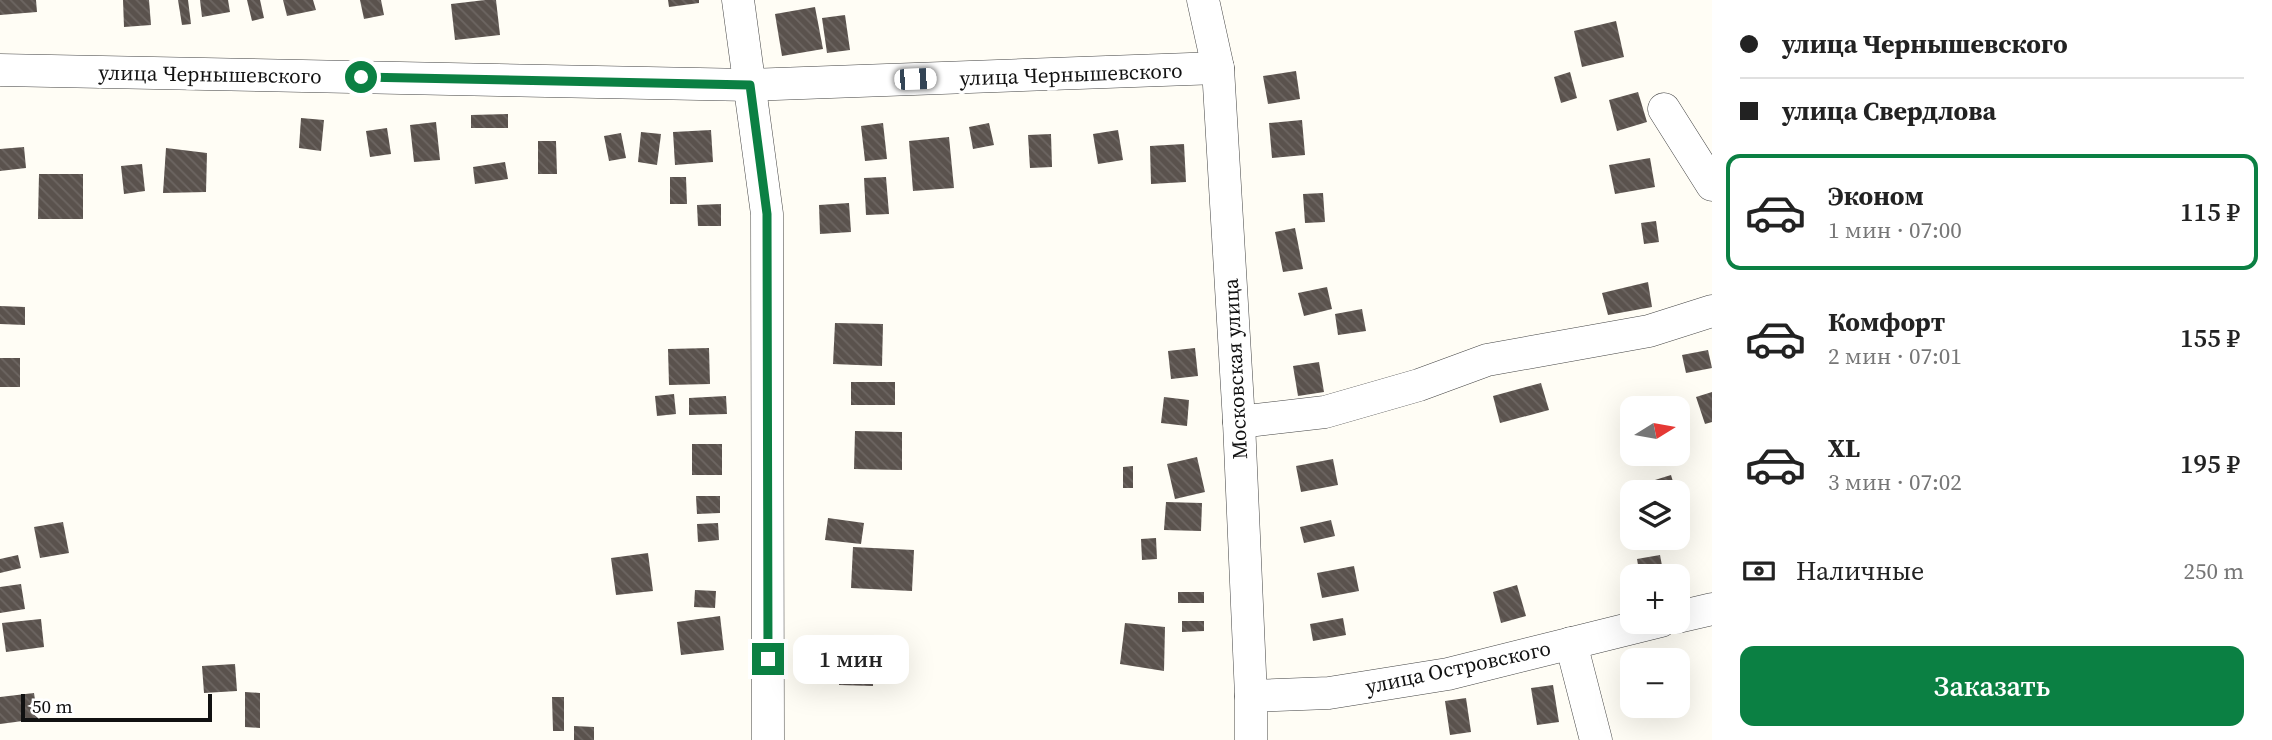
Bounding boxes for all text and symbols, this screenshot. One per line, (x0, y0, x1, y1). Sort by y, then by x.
text: улица Чернышевского (1782, 26, 2068, 62)
street label: улица Чернышевского (959, 56, 1183, 92)
street label: улица Чернышевского (98, 58, 322, 90)
route start (345, 61, 377, 93)
car (894, 68, 937, 90)
text: улица Свердлова (1782, 93, 1996, 129)
text: Эконом (1828, 178, 1924, 214)
icon: car (1744, 181, 1807, 244)
text: 115 ₽ (2180, 194, 2240, 230)
text: 1 мин · 07:00 (1828, 214, 1962, 246)
street label: Московская улица (1216, 277, 1254, 460)
text: Комфорт (1828, 304, 1945, 340)
icon: car (1744, 307, 1807, 370)
text: 155 ₽ (2180, 320, 2240, 356)
text: 2 мин · 07:01 (1828, 340, 1962, 372)
north arrow (1620, 396, 1690, 466)
map controls (1620, 396, 1690, 718)
text: XL (1828, 430, 1860, 466)
icon: car (1744, 433, 1807, 496)
text: 195 ₽ (2180, 446, 2240, 482)
text: 3 мин · 07:02 (1828, 466, 1962, 498)
button: layers (1620, 480, 1690, 550)
icon: cash (1740, 552, 1778, 590)
text: Наличные (1796, 553, 1924, 589)
text: 250 m (2183, 555, 2244, 587)
button: + (1620, 564, 1690, 634)
street label: улица Островского (1363, 633, 1553, 701)
callout: 1 мин (792, 634, 908, 684)
route end (752, 643, 784, 675)
text: 1 мин (819, 643, 883, 675)
button: Заказать (1740, 646, 2244, 726)
button: − (1620, 648, 1690, 718)
scale bar (21, 691, 212, 723)
text: 50 m (32, 693, 73, 719)

